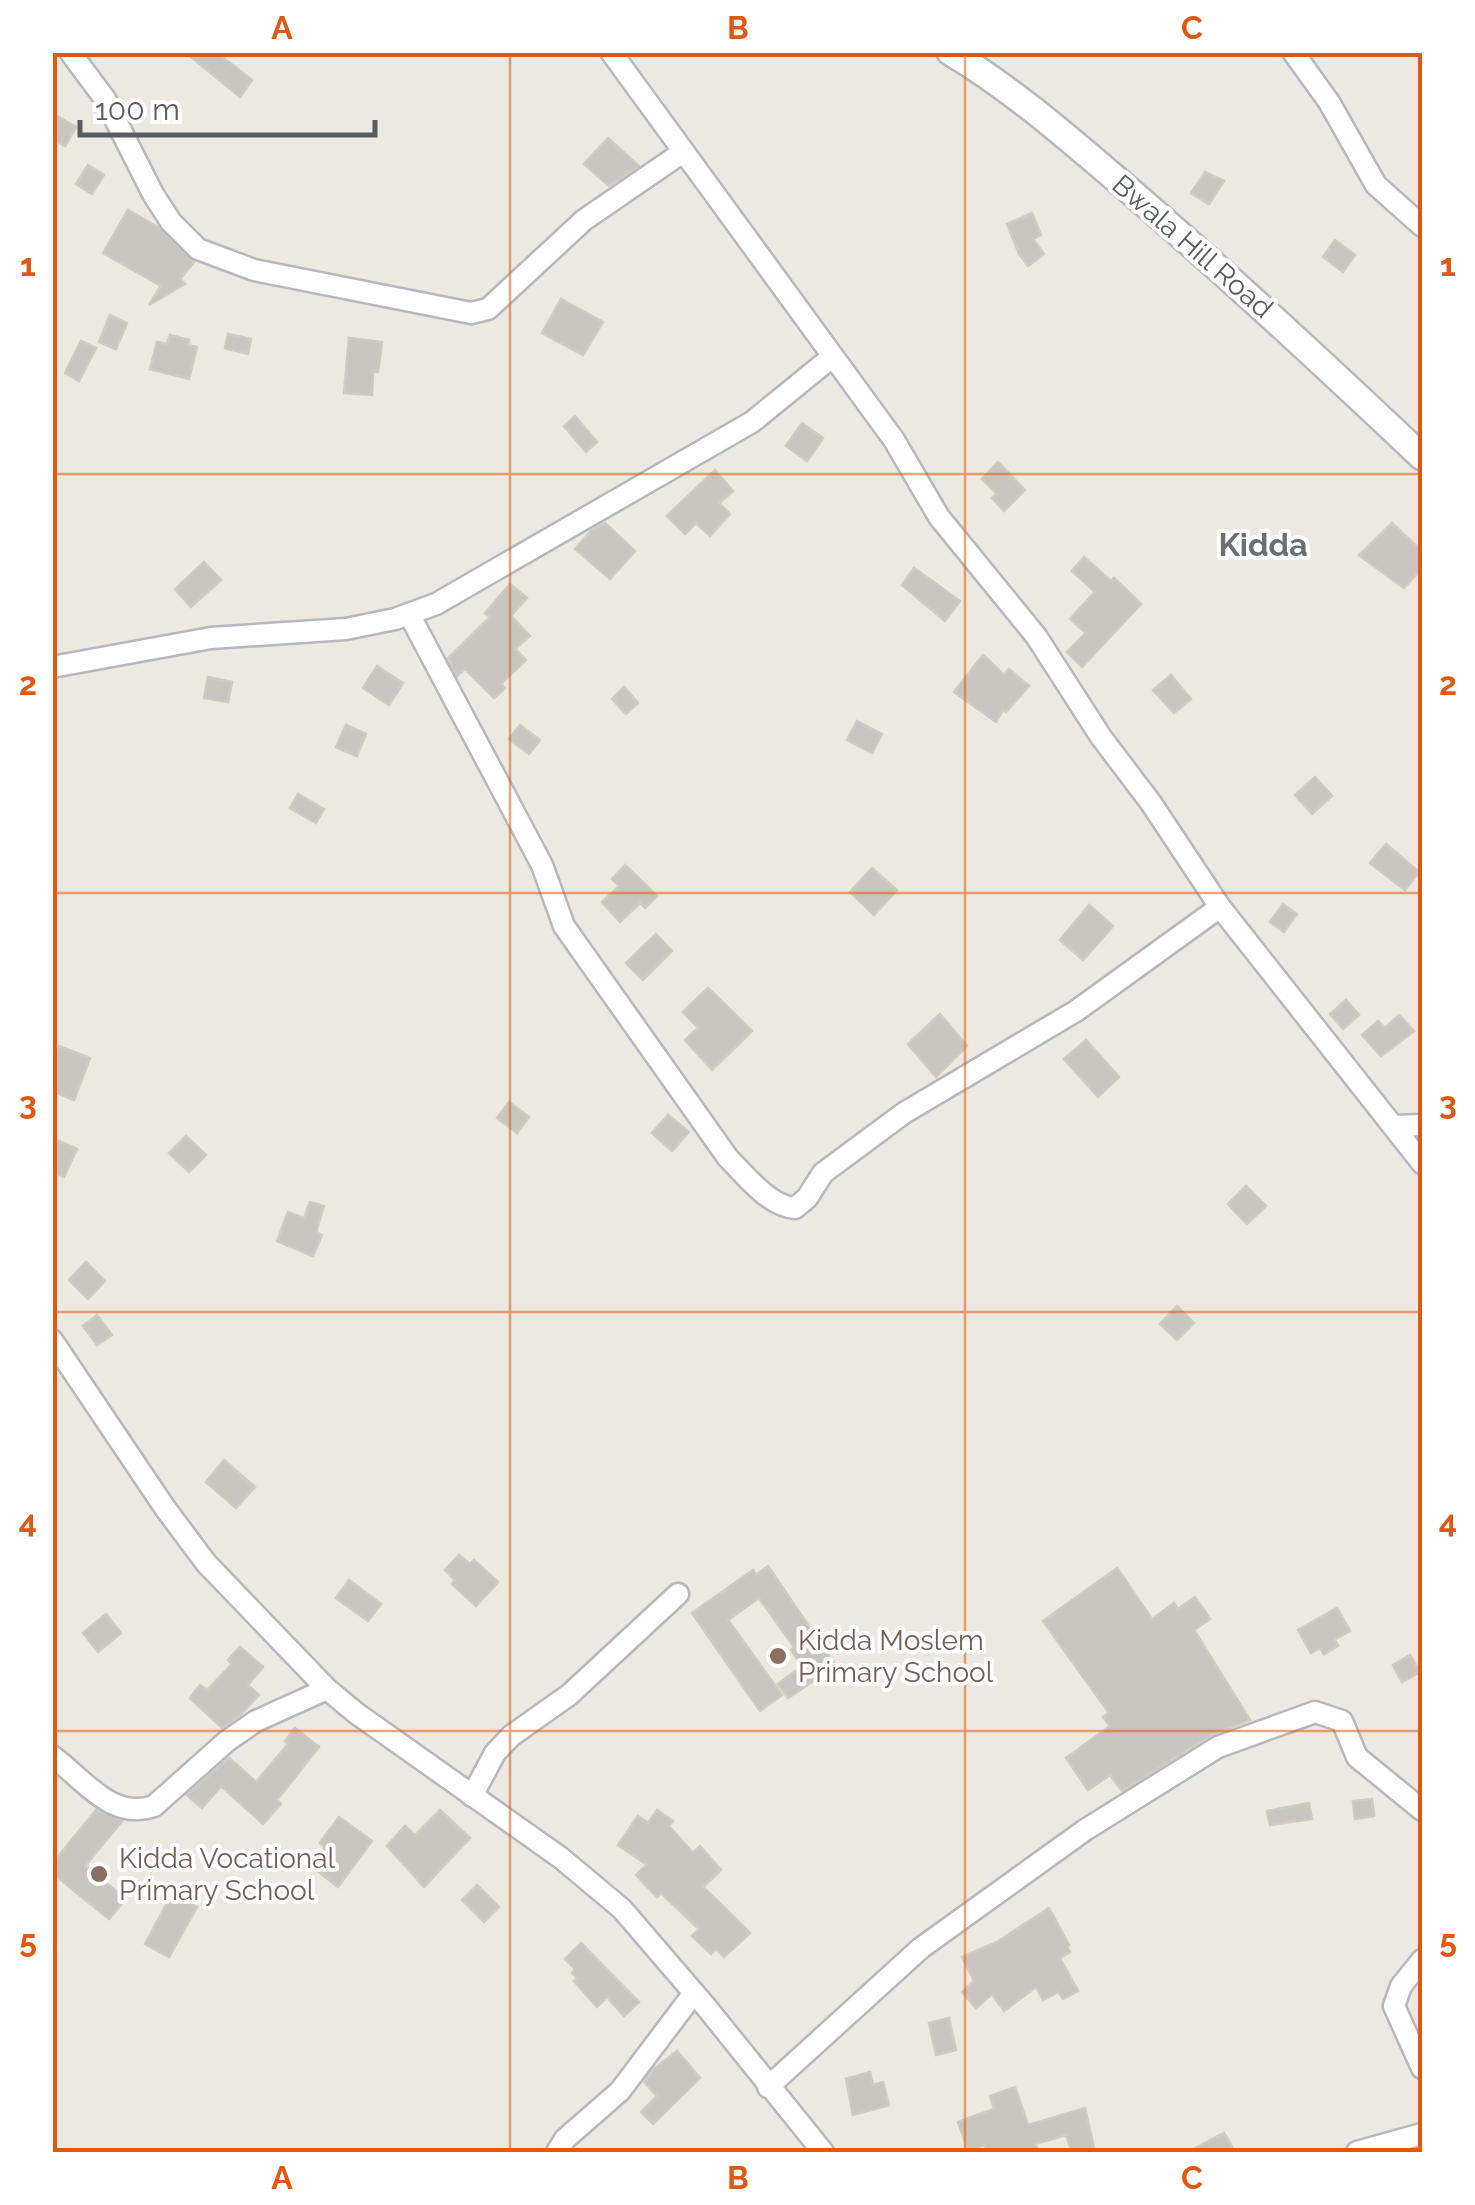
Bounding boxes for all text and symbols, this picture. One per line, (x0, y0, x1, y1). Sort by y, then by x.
text: A (271, 9, 293, 46)
text: B (727, 9, 749, 46)
text: C (1181, 9, 1203, 46)
scale bar (80, 75, 375, 137)
text: 100 m (95, 92, 180, 127)
street label: Bwala Hill Road (1106, 168, 1280, 325)
text: 1 (20, 246, 36, 283)
text: 1 (1440, 246, 1456, 283)
district label: Kidda (1218, 526, 1308, 563)
text: 2 (19, 665, 37, 702)
text: 2 (1439, 665, 1457, 702)
text: 3 (19, 1084, 37, 1121)
text: 3 (1439, 1084, 1457, 1121)
text: 4 (19, 1503, 37, 1540)
text: 4 (1439, 1503, 1457, 1540)
place label: Kidda Moslem Primary School (798, 1624, 994, 1689)
marker: Kidda Moslem Primary School (767, 1645, 789, 1667)
place label: Kidda Vocational Primary School (119, 1842, 335, 1907)
marker: Kidda Vocational Primary School (88, 1863, 110, 1885)
text: 5 (19, 1922, 37, 1959)
text: 5 (1439, 1922, 1457, 1959)
text: A (271, 2159, 293, 2196)
text: B (727, 2159, 749, 2196)
text: C (1181, 2159, 1203, 2196)

